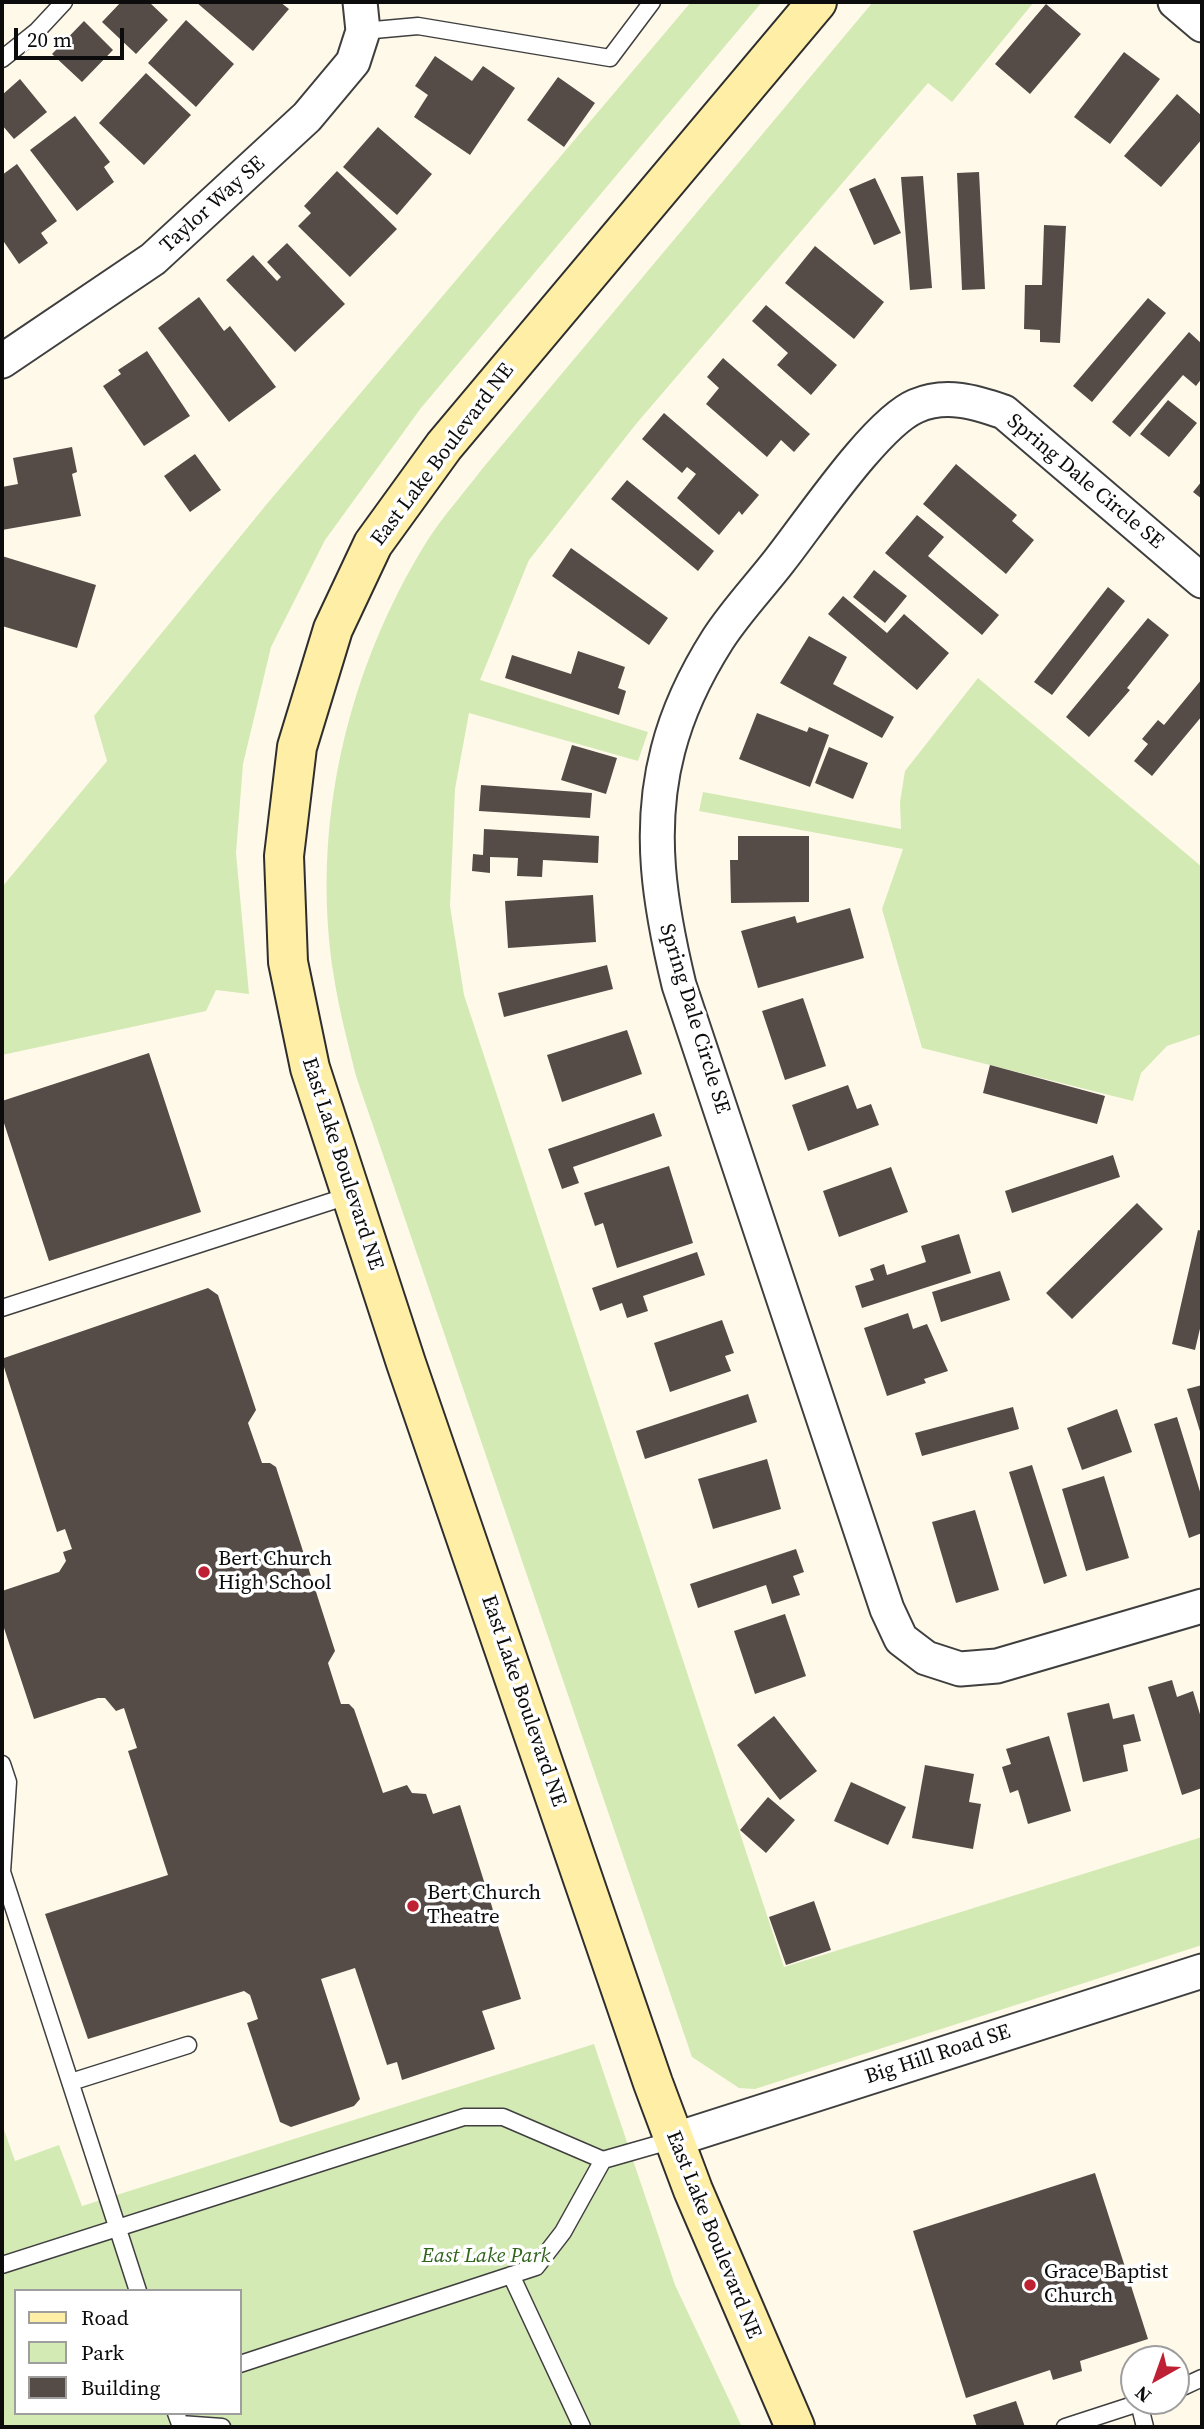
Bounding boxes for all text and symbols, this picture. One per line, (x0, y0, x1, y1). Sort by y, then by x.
scale bar (18, 14, 128, 58)
text: 20 m (27, 25, 72, 54)
street label: Taylor Way SE (155, 151, 271, 259)
street label: East Lake Boulevard NE (366, 359, 520, 551)
street label: Spring Dale Circle SE (1001, 409, 1169, 555)
street label: Spring Dale Circle SE (653, 921, 735, 1117)
street label: East Lake Boulevard NE (296, 1055, 388, 1273)
place label: Bert Church High School (218, 1547, 332, 1597)
marker: Bert Church High School (196, 1564, 212, 1580)
street label: East Lake Boulevard NE (475, 1592, 571, 1810)
place label: Bert Church Theatre (427, 1881, 541, 1931)
marker: Bert Church Theatre (405, 1898, 421, 1914)
street label: Big Hill Road SE (862, 2020, 1014, 2090)
street label: East Lake Boulevard NE (660, 2127, 766, 2343)
park label: East Lake Park (422, 2244, 550, 2270)
place label: Grace Baptist Church (1044, 2260, 1168, 2310)
marker: Grace Baptist Church (1022, 2277, 1038, 2293)
legend (14, 2289, 242, 2415)
text: Road (81, 2303, 129, 2332)
text: Park (81, 2338, 124, 2367)
north arrow (1120, 2345, 1190, 2415)
text: Building (81, 2373, 160, 2402)
text: N (1129, 2380, 1156, 2409)

